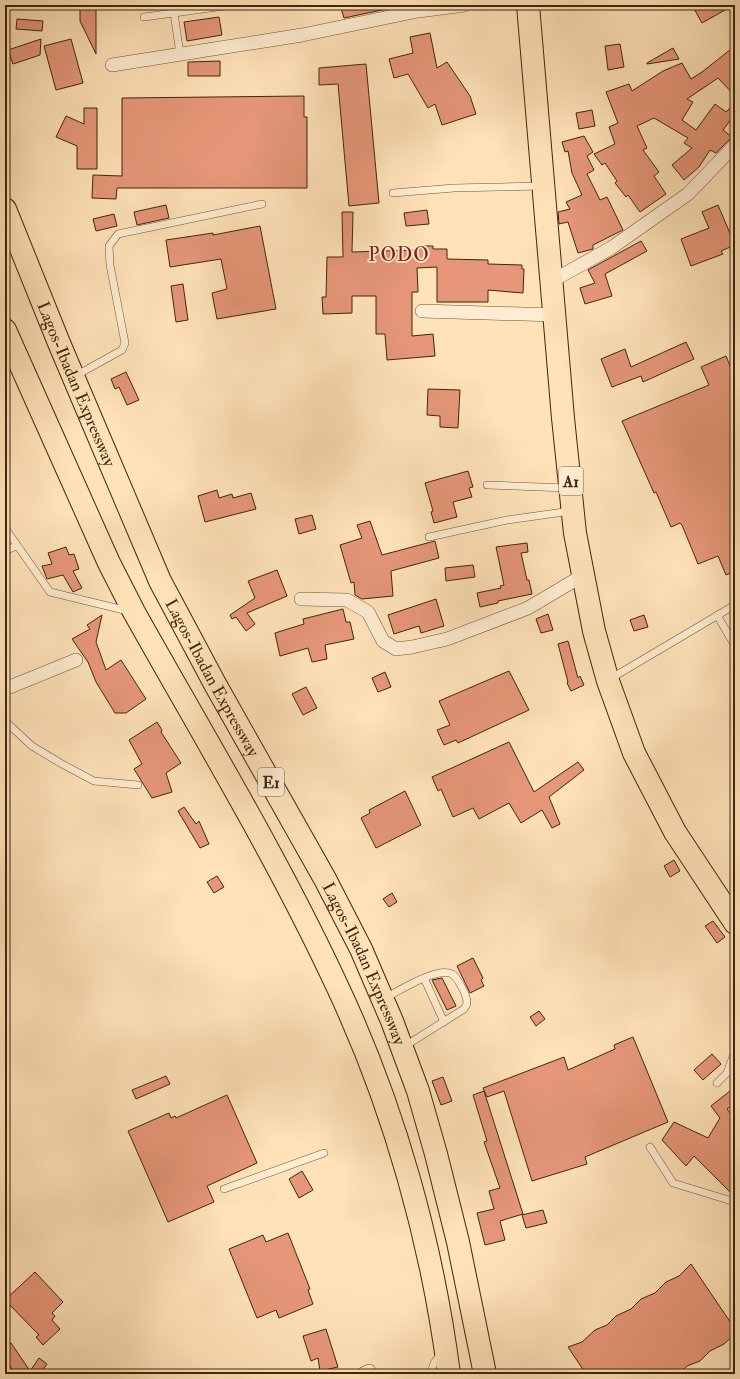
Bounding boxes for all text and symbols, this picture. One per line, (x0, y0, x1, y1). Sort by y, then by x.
district label: PODO (368, 243, 430, 267)
street label: Lagos-Ibadan Expressway (32, 298, 120, 471)
road number: A1 (559, 467, 583, 495)
street label: Lagos-Ibadan Expressway (160, 595, 264, 762)
road number: E1 (258, 768, 284, 796)
street label: Lagos-Ibadan Expressway (317, 879, 410, 1049)

